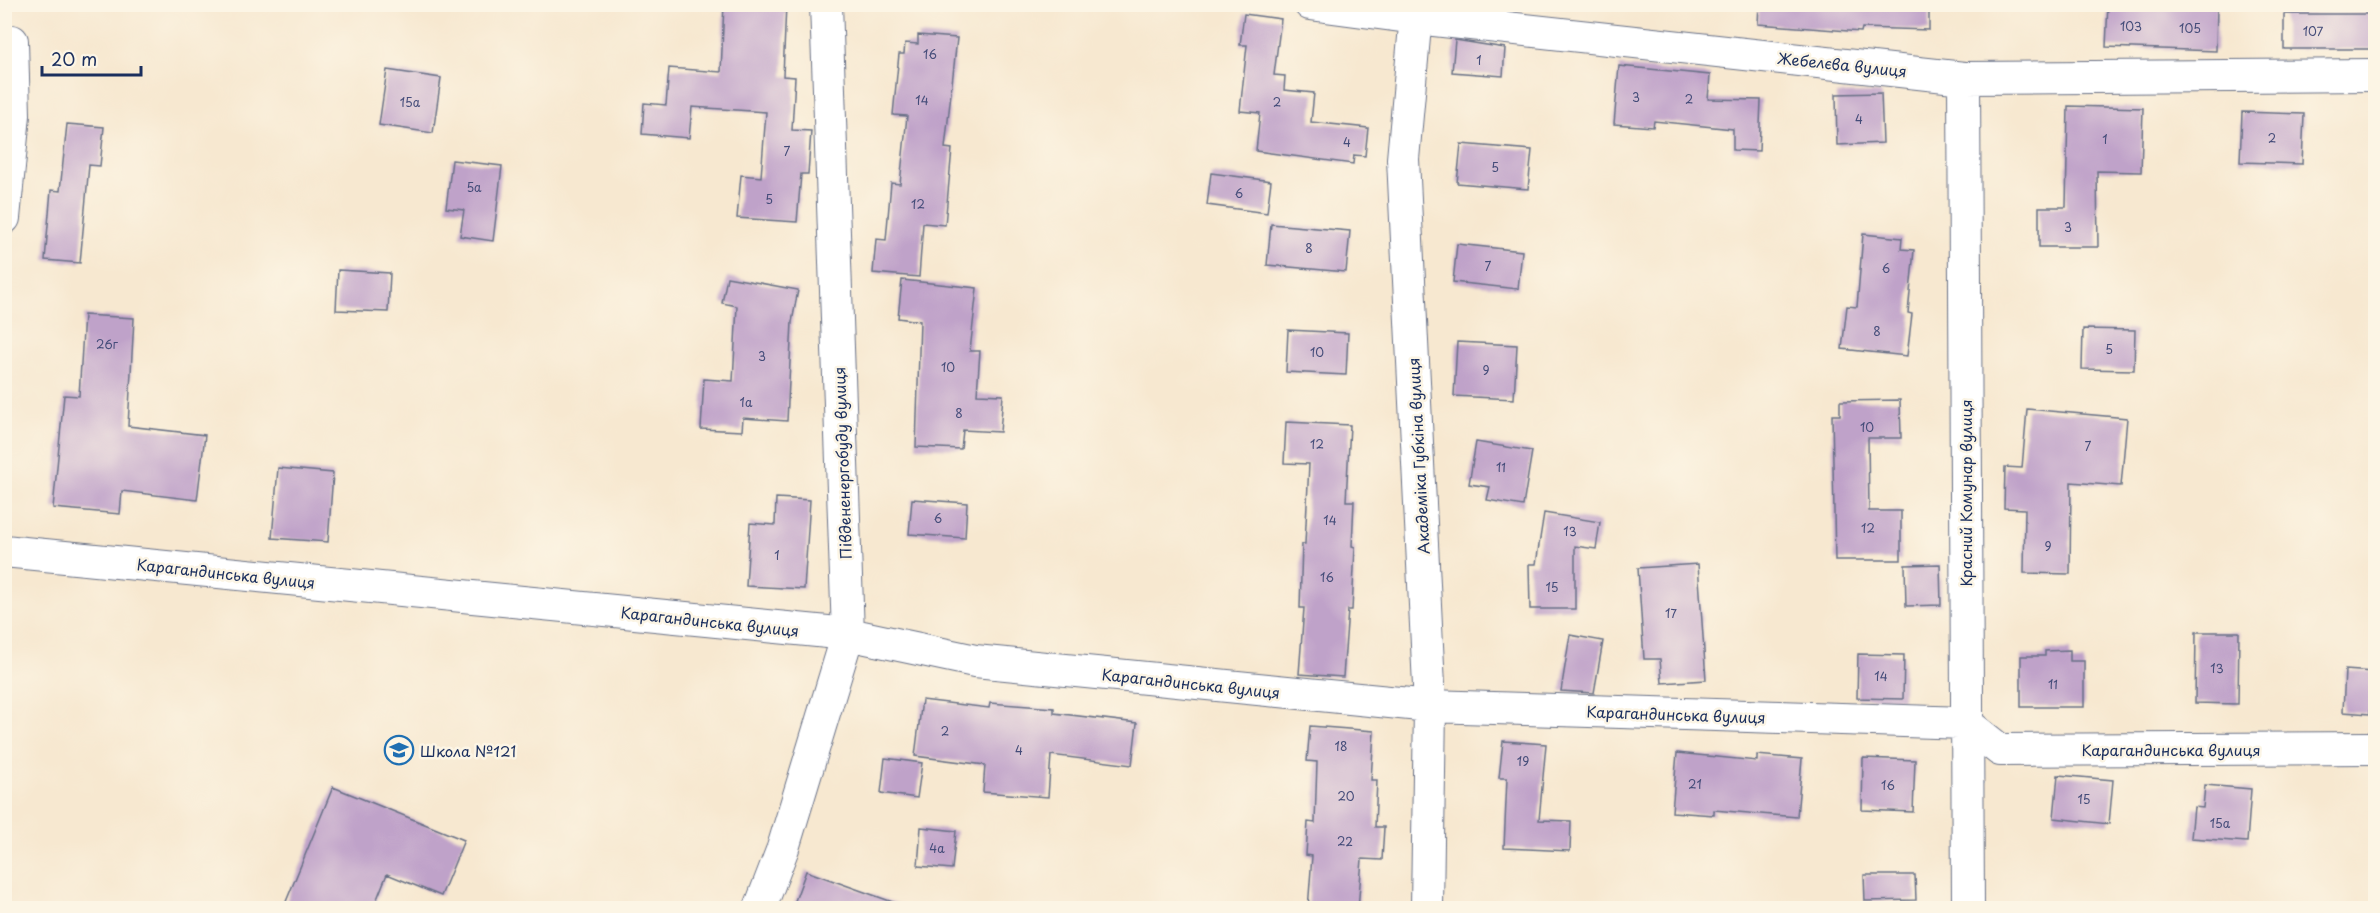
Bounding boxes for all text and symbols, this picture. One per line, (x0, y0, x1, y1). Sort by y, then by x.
house number: 103 (2120, 17, 2142, 35)
house number: 105 (2179, 19, 2201, 37)
house number: 107 (2303, 22, 2324, 40)
scale bar (42, 39, 141, 77)
text: 20 m (51, 45, 97, 72)
house number: 16 (923, 45, 937, 63)
street label: Жебелєва вулиця (1776, 46, 1908, 82)
house number: 1 (1476, 51, 1482, 69)
house number: 3 (1632, 88, 1640, 106)
house number: 2 (1685, 90, 1693, 108)
house number: 14 (915, 91, 929, 109)
house number: 15а (400, 93, 421, 111)
house number: 2 (1273, 93, 1281, 111)
house number: 4 (1855, 110, 1863, 128)
house number: 2 (2268, 129, 2276, 147)
house number: 1 (2102, 130, 2108, 148)
house number: 4 (1343, 133, 1351, 151)
house number: 7 (784, 142, 791, 160)
house number: 5 (1491, 158, 1499, 176)
house number: 5а (466, 178, 482, 196)
house number: 6 (1235, 184, 1243, 202)
house number: 5 (765, 190, 773, 208)
house number: 12 (911, 195, 925, 213)
house number: 3 (2064, 218, 2072, 236)
house number: 8 (1305, 239, 1313, 257)
house number: 7 (1485, 257, 1492, 275)
house number: 6 (1882, 259, 1890, 277)
house number: 8 (1873, 322, 1881, 340)
house number: 26г (96, 335, 119, 353)
house number: 5 (2105, 340, 2113, 358)
house number: 10 (1310, 343, 1324, 361)
house number: 3 (758, 347, 766, 365)
street label: Академіка Губкіна вулиця (1401, 357, 1435, 555)
house number: 10 (941, 358, 955, 376)
house number: 9 (1482, 361, 1490, 379)
street label: Південенергобуду вулиця (827, 366, 857, 560)
house number: 1а (740, 393, 753, 411)
street label: Красний Комунар вулиця (1954, 399, 1977, 587)
house number: 8 (955, 404, 963, 422)
house number: 10 (1860, 418, 1874, 436)
house number: 12 (1310, 435, 1324, 453)
house number: 7 (2085, 437, 2092, 455)
house number: 11 (1496, 458, 1506, 476)
house number: 6 (934, 509, 942, 527)
house number: 14 (1323, 511, 1337, 529)
house number: 12 (1861, 519, 1875, 537)
house number: 13 (1563, 522, 1577, 540)
house number: 9 (2044, 537, 2052, 555)
house number: 1 (774, 546, 780, 564)
street label: Карагандинська вулиця (136, 552, 316, 594)
house number: 16 (1320, 568, 1334, 586)
house number: 15 (1545, 578, 1559, 596)
street label: Карагандинська вулиця (620, 600, 800, 642)
house number: 17 (1665, 604, 1677, 622)
house number: 13 (2210, 659, 2224, 677)
street label: Карагандинська вулиця (1101, 662, 1281, 704)
house number: 14 (1874, 667, 1888, 685)
house number: 11 (2048, 675, 2058, 693)
street label: Карагандинська вулиця (1586, 699, 1766, 729)
house number: 2 (941, 722, 949, 740)
school or university icon: Школа №121 (383, 734, 415, 766)
house number: 18 (1335, 737, 1347, 755)
street label: Карагандинська вулиця (2081, 738, 2261, 761)
place label: Школа №121 (420, 739, 516, 762)
house number: 4 (1015, 741, 1023, 759)
house number: 19 (1517, 752, 1529, 770)
house number: 21 (1688, 775, 1702, 793)
house number: 16 (1881, 776, 1895, 794)
house number: 20 (1337, 787, 1355, 805)
house number: 15 (2077, 790, 2091, 808)
house number: 15а (2210, 814, 2231, 832)
house number: 22 (1337, 832, 1353, 850)
house number: 4а (929, 839, 945, 857)

